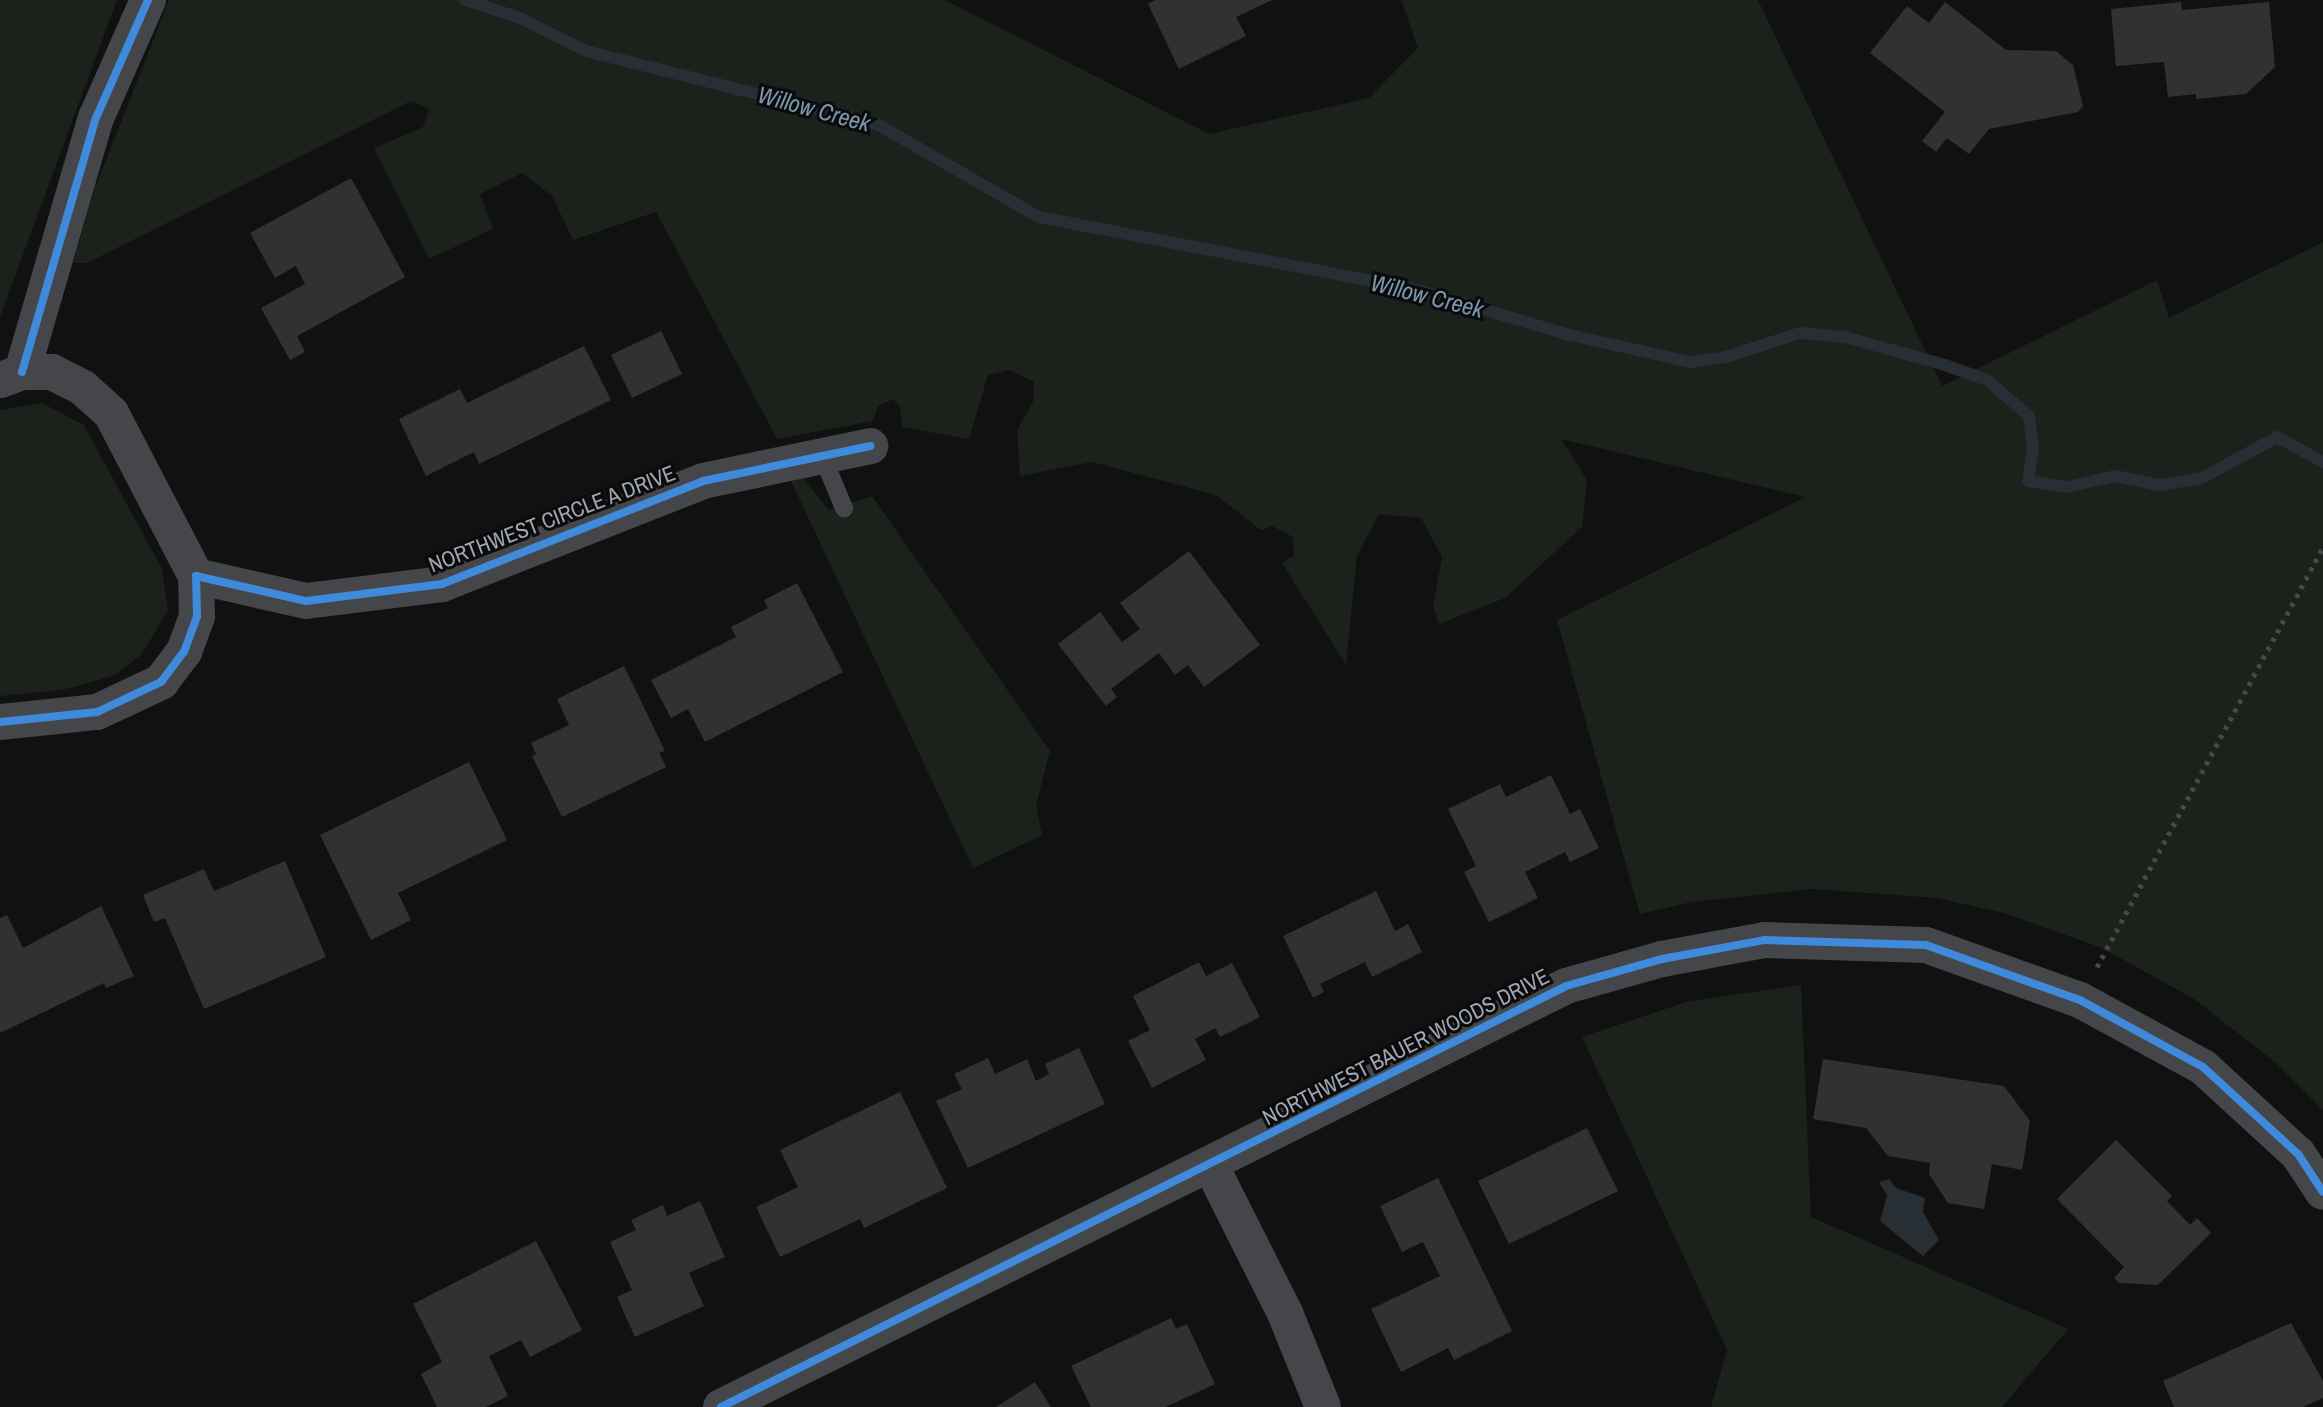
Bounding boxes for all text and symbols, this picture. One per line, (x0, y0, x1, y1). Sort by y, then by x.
water label: Willow Creek (755, 80, 873, 138)
water label: Willow Creek (1367, 268, 1487, 324)
street label: NORTHWEST CIRCLE A DRIVE (424, 459, 680, 579)
street label: NORTHWEST BAUER WOODS DRIVE (1258, 963, 1554, 1131)

